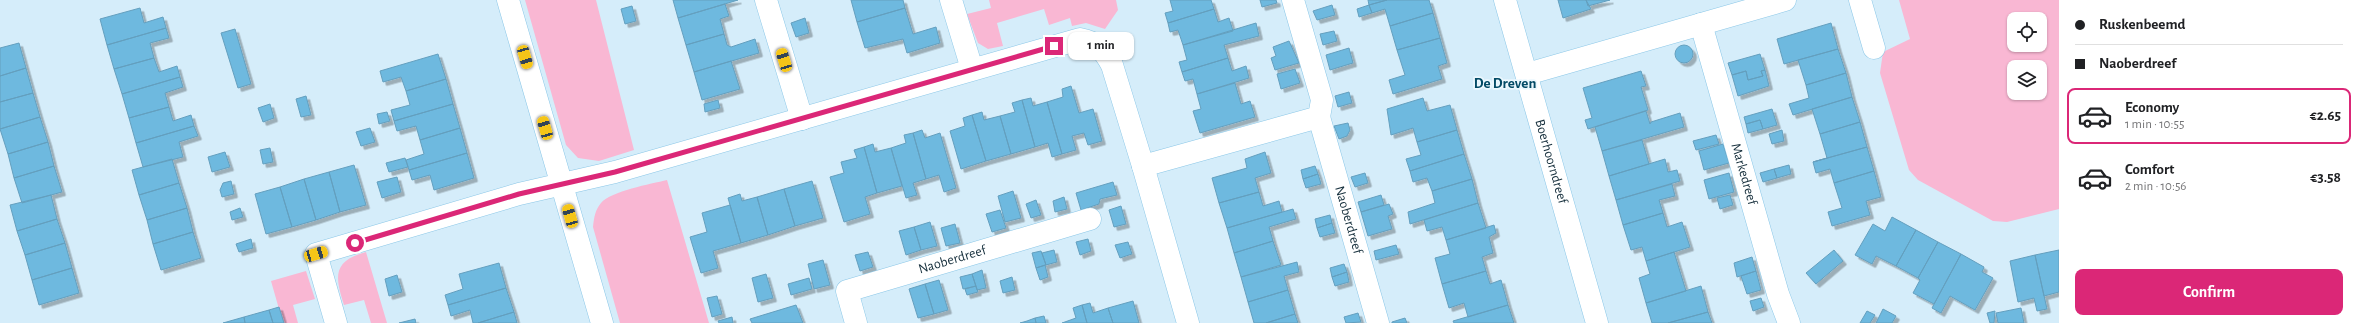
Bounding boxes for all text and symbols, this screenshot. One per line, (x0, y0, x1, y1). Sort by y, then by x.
map controls (2007, 12, 2047, 100)
button: locate (2007, 12, 2047, 52)
text: Ruskenbeemd (2099, 17, 2185, 32)
callout: 1 min (1068, 32, 1134, 60)
route end (1045, 37, 1063, 55)
text: 1 min (1087, 39, 1115, 52)
car (516, 44, 534, 70)
car (775, 47, 793, 73)
text: Naoberdreef (2099, 56, 2176, 71)
button: layers (2007, 60, 2047, 100)
district label: De Dreven (1474, 76, 1536, 91)
icon: car (2077, 98, 2113, 134)
text: Economy (2125, 100, 2179, 115)
text: €2.65 (2310, 108, 2341, 123)
car (536, 115, 554, 141)
street label: Boerhoorndreef (1532, 118, 1570, 206)
text: 1 min · 10:55 (2125, 118, 2184, 131)
street label: Markedreef (1728, 142, 1759, 207)
icon: car (2077, 160, 2113, 196)
text: Comfort (2125, 162, 2174, 177)
text: €3.58 (2310, 170, 2341, 185)
text: 2 min · 10:56 (2125, 180, 2186, 193)
street label: Naoberdreef (1332, 184, 1365, 256)
car (561, 203, 579, 229)
route start (346, 234, 364, 252)
street label: Naoberdreef (917, 243, 988, 276)
car (303, 245, 329, 263)
button: Confirm (2075, 269, 2343, 315)

